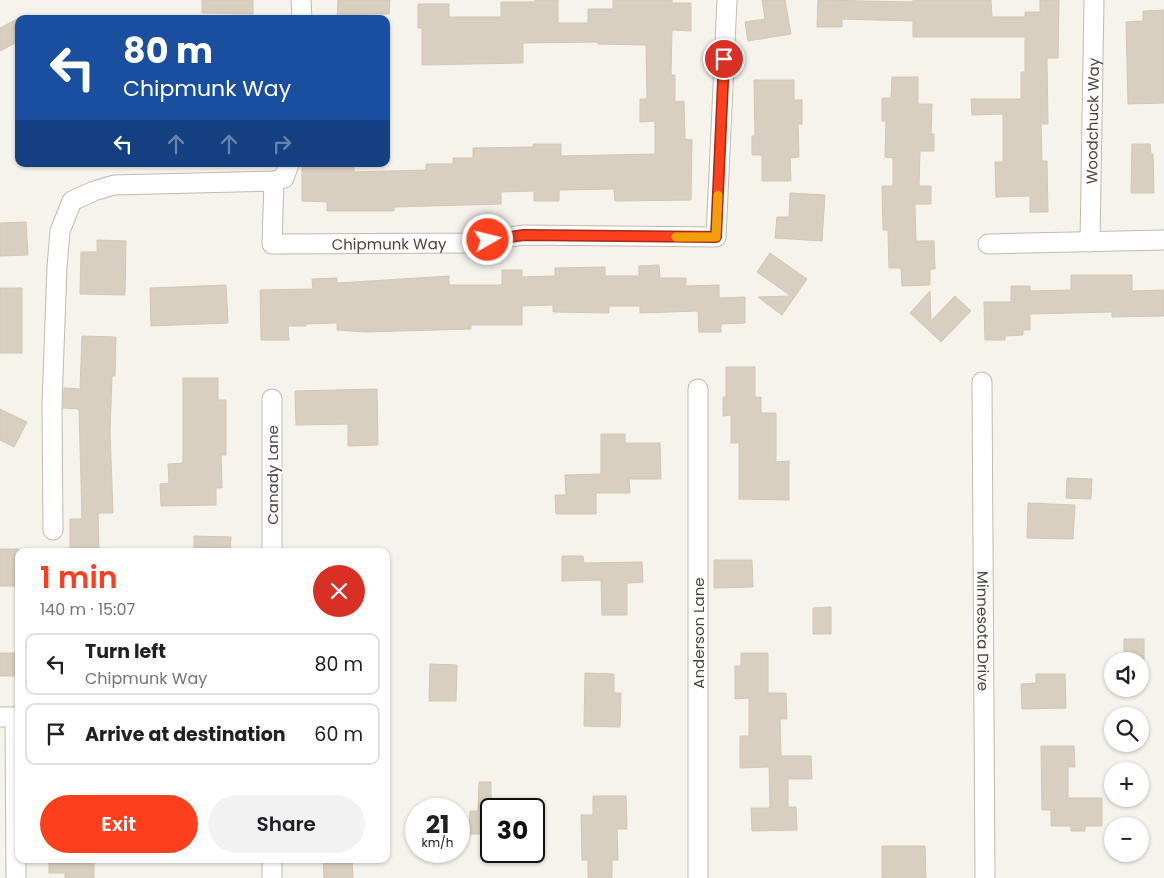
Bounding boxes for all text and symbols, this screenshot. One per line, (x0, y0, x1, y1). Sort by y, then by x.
text: 80 m (123, 26, 213, 75)
icon: left (40, 35, 105, 100)
pin (703, 38, 745, 80)
icon: arrive (710, 45, 738, 73)
street label: Woodchuck Way (1080, 57, 1104, 184)
text: Chipmunk Way (123, 73, 291, 104)
icon: left (109, 130, 137, 158)
icon: ahead (162, 130, 190, 158)
icon: ahead (215, 130, 243, 158)
icon: right (268, 130, 296, 158)
position arrow (461, 213, 513, 265)
street label: Chipmunk Way (332, 233, 447, 254)
street label: Canady Lane (262, 425, 283, 525)
text: 1 min (40, 556, 118, 599)
button: close (313, 565, 365, 617)
street label: Minnesota Drive (973, 571, 994, 691)
street label: Anderson Lane (688, 577, 709, 689)
text: 140 m · 15:07 (40, 598, 135, 621)
text: Turn left (85, 638, 166, 665)
icon: left (42, 650, 70, 678)
text: 80 m (314, 651, 363, 678)
map controls (1104, 652, 1149, 862)
button: sound (1104, 652, 1149, 697)
text: Chipmunk Way (85, 667, 207, 690)
button: search (1104, 707, 1149, 752)
icon: arrive (42, 720, 70, 748)
text: Arrive at destination (85, 721, 286, 748)
text: 60 m (314, 721, 363, 748)
button: + (1104, 762, 1149, 807)
button: Exit (40, 795, 198, 853)
button: Share (208, 795, 365, 853)
speed limit sign: 30 (480, 798, 545, 863)
text: 21 (426, 807, 449, 842)
button: − (1104, 817, 1149, 862)
text: km/h (422, 834, 453, 851)

